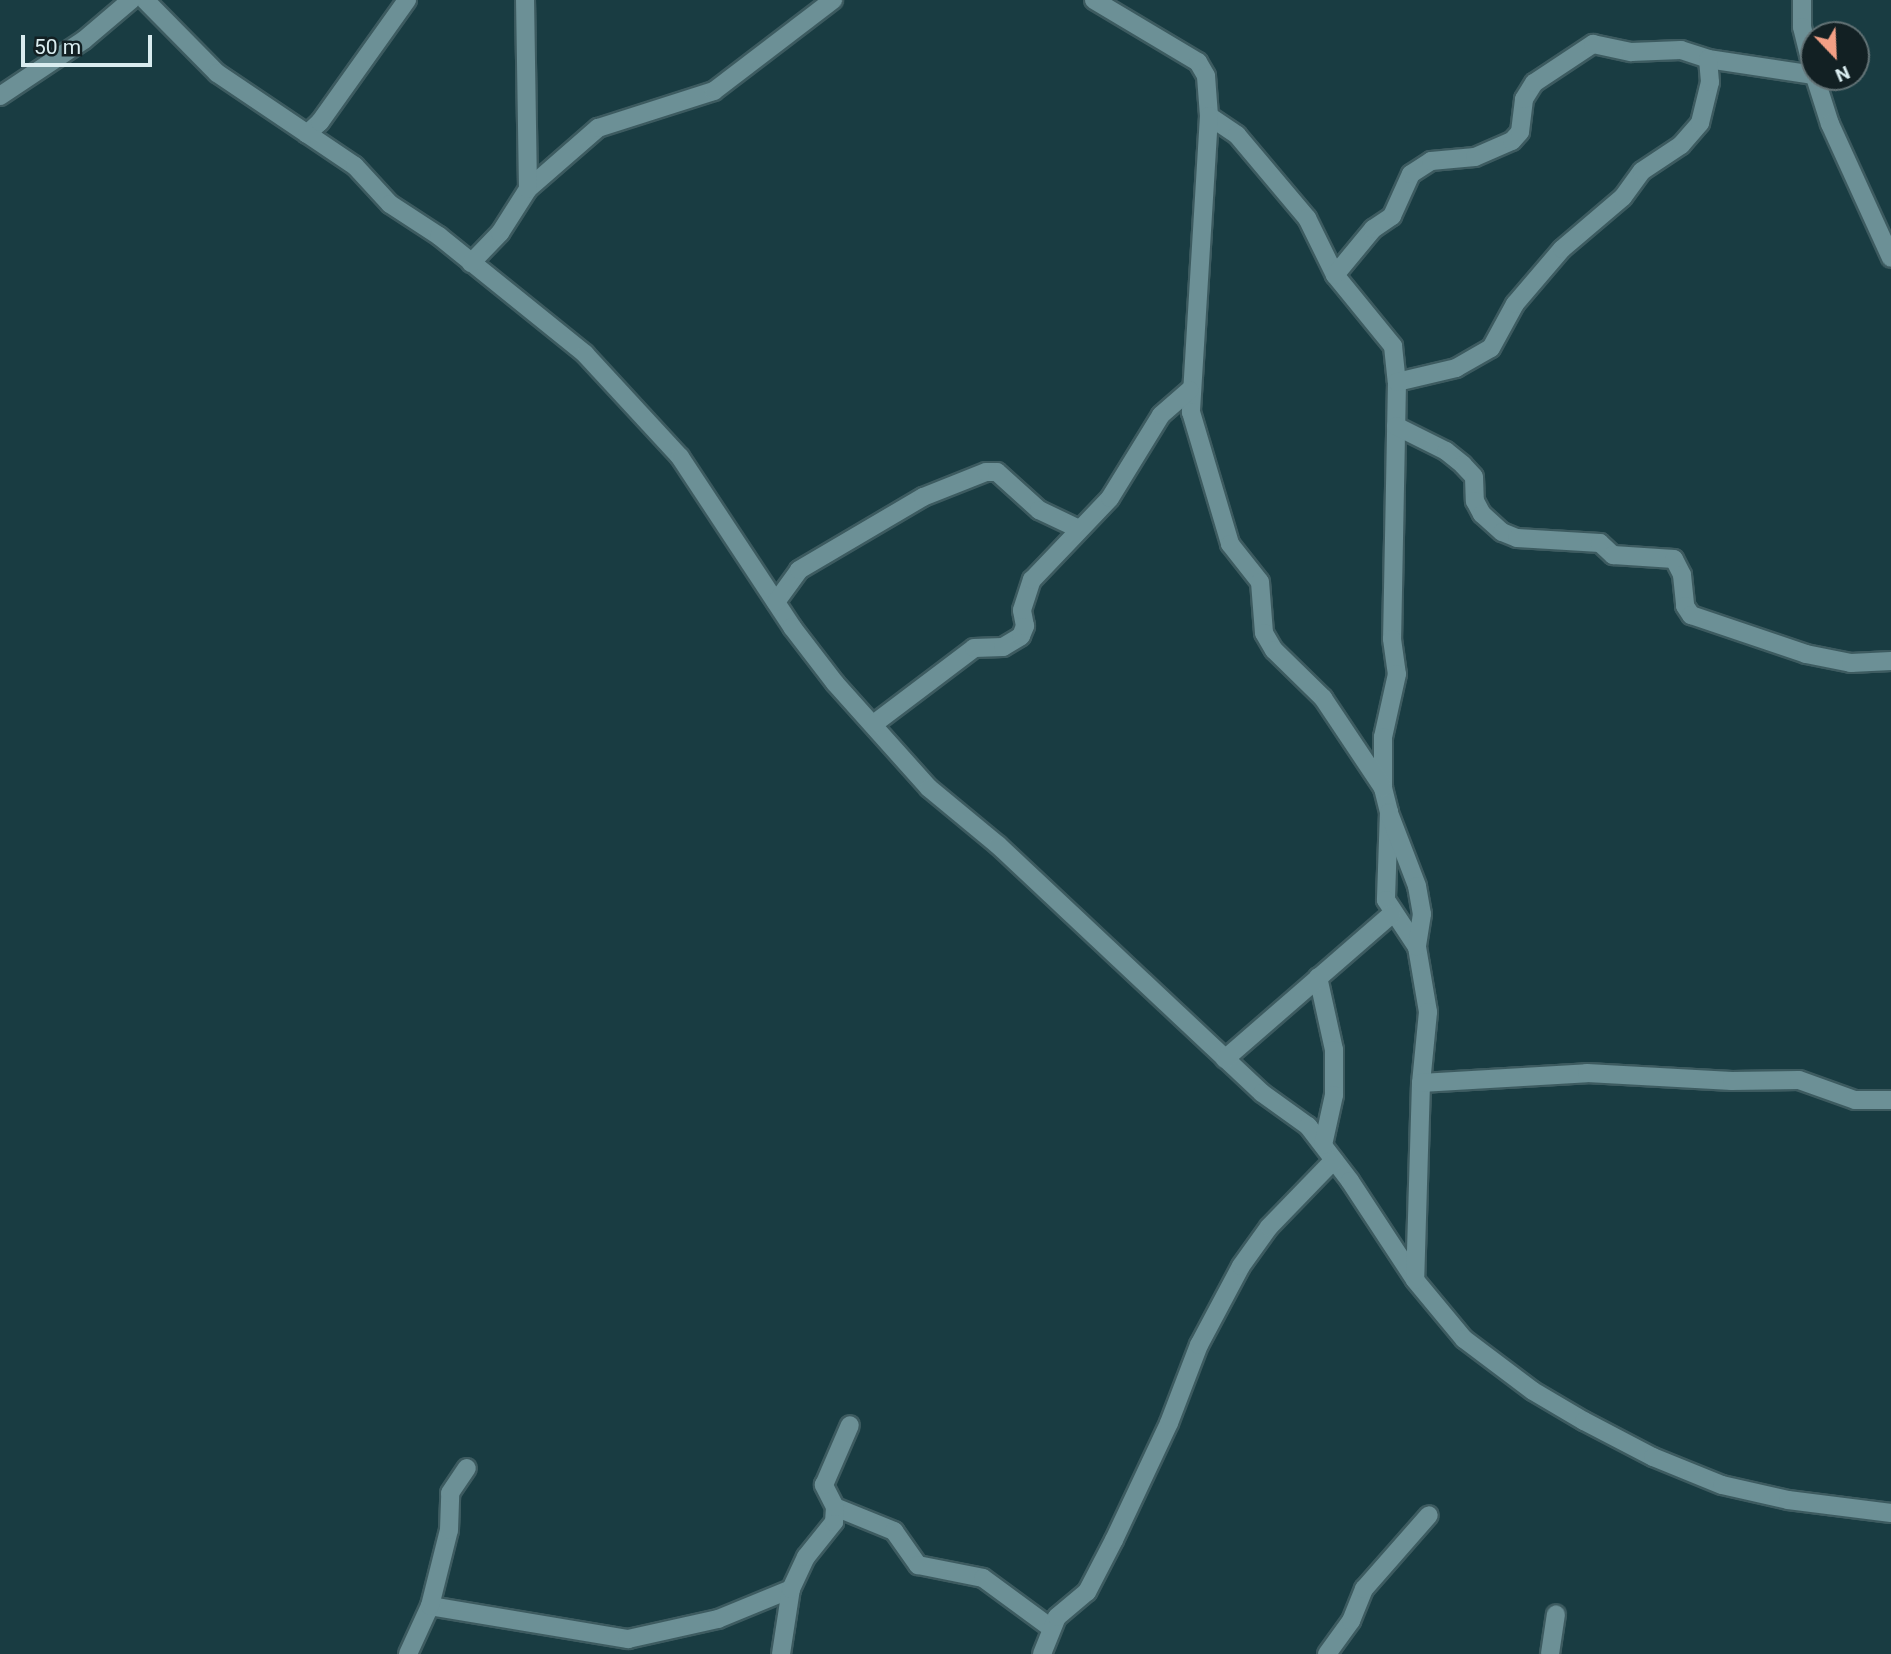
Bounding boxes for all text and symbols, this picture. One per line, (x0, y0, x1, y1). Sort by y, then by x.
scale bar (24, 21, 156, 65)
north arrow (1800, 21, 1870, 91)
text: 50 m (34, 35, 81, 59)
text: N (1832, 61, 1853, 87)

